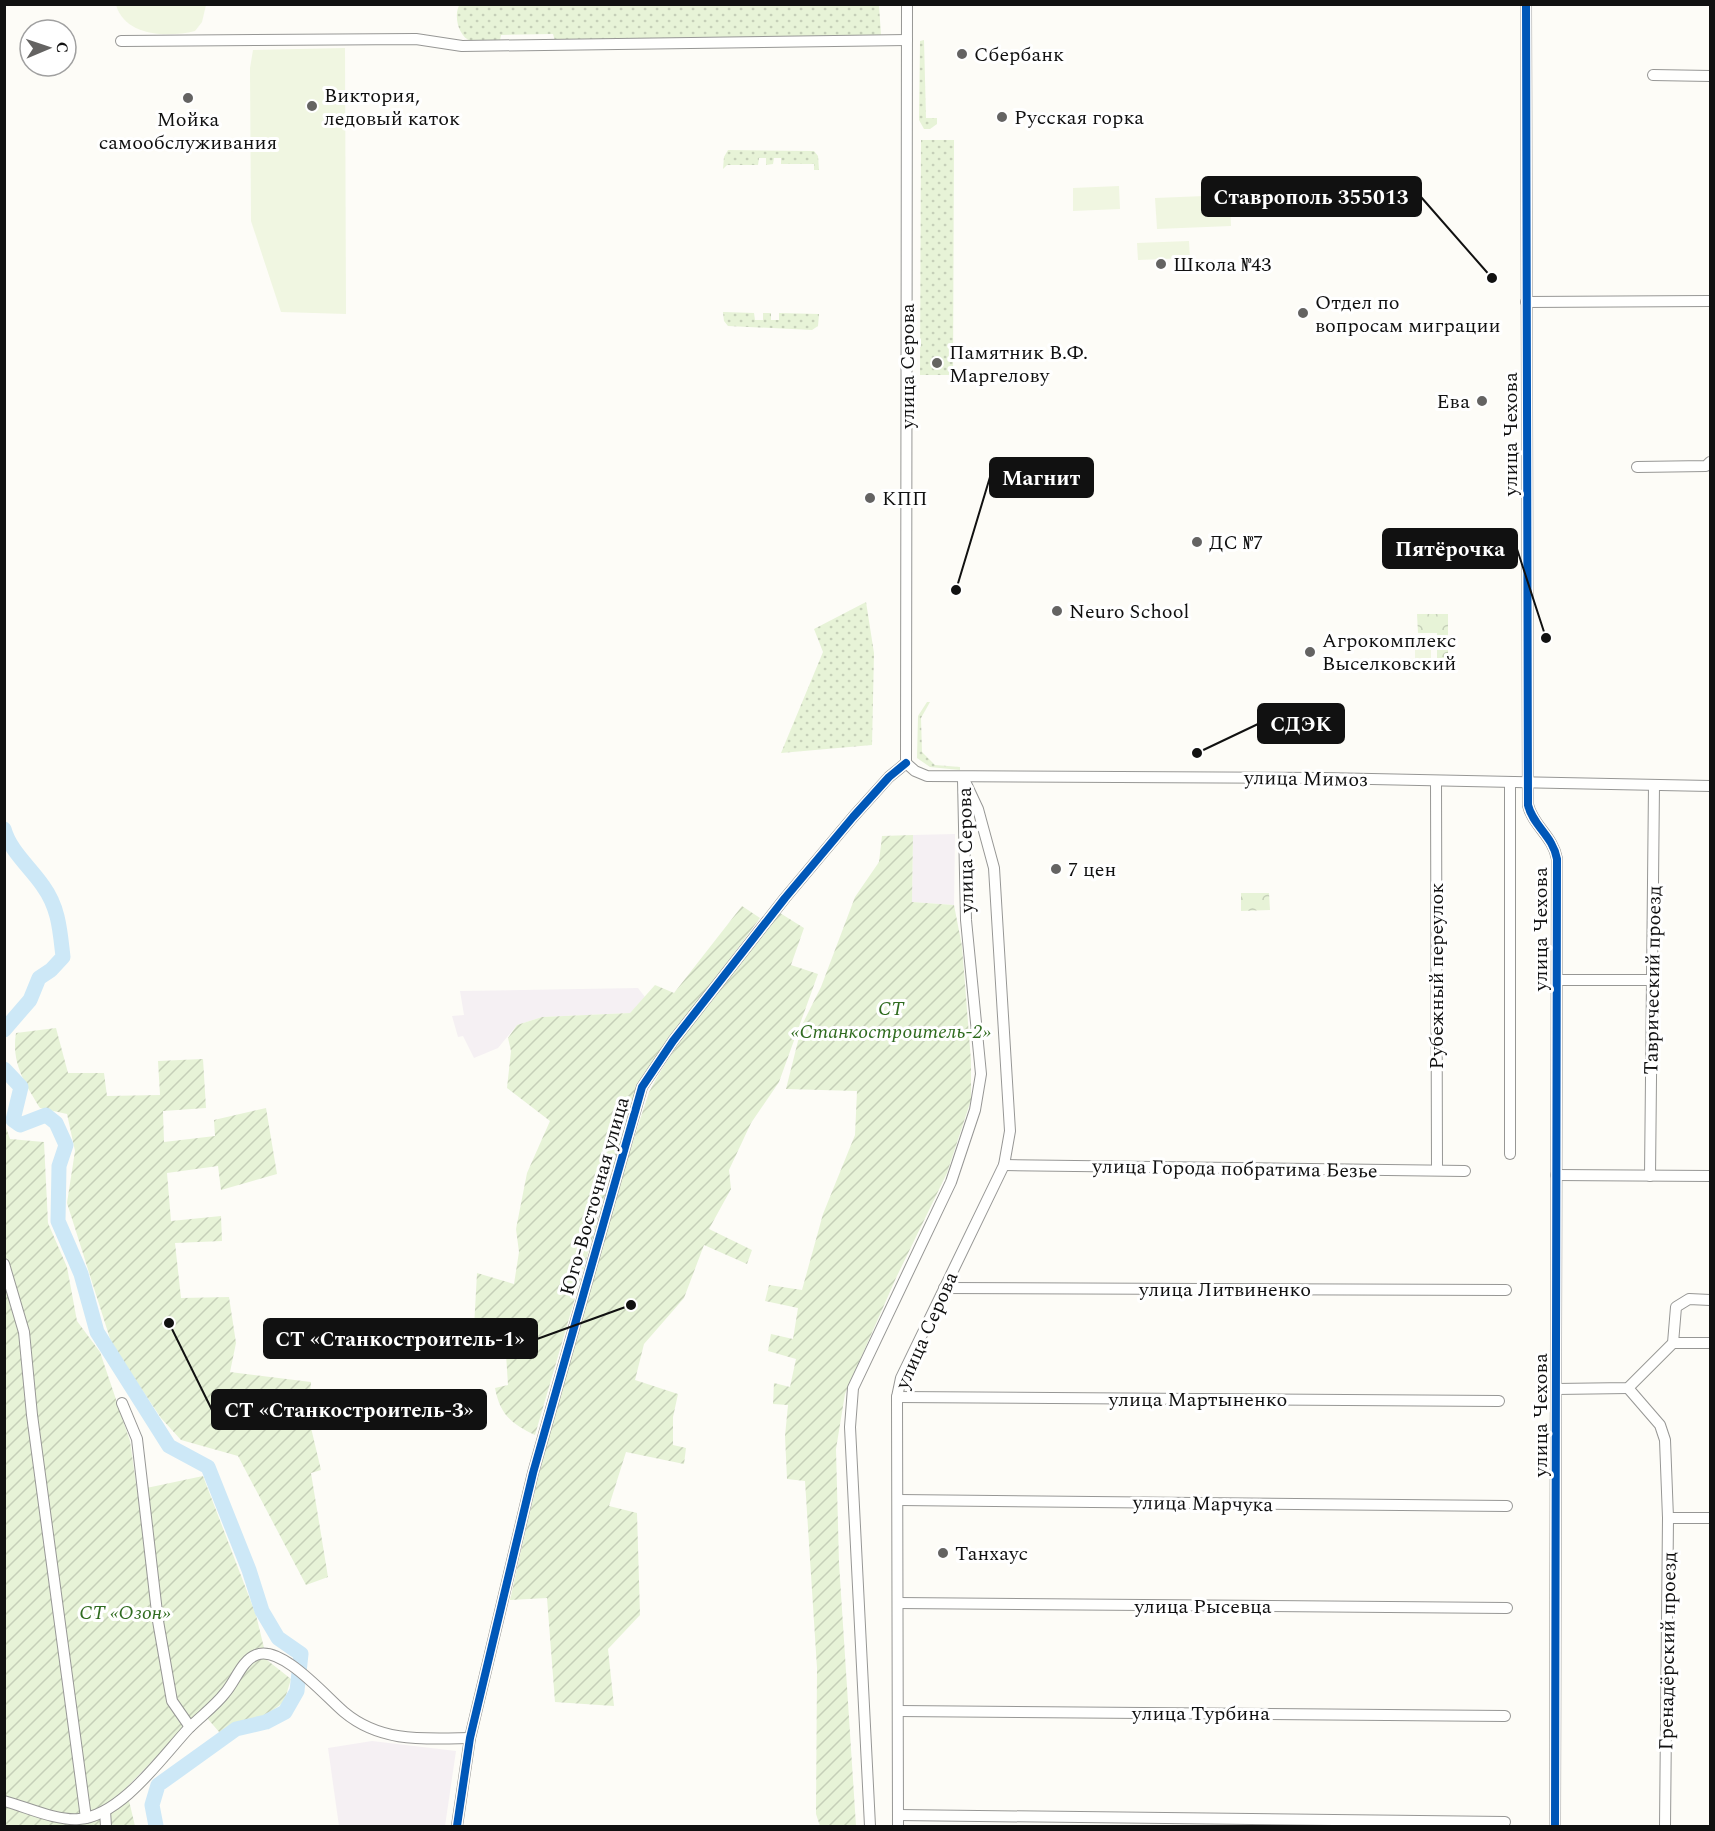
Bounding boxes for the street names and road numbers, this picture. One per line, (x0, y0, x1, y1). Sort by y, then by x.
street label: улица Серова (893, 303, 923, 430)
street label: улица Чехова (1496, 372, 1526, 497)
street label: улица Мимоз (1243, 763, 1368, 795)
street label: улица Серова (950, 787, 982, 914)
street label: улица Чехова (1526, 867, 1556, 992)
street label: Рубежный переулок (1422, 882, 1452, 1070)
street label: Таврический проезд (1636, 885, 1670, 1075)
street label: Юго-Восточная улица (552, 1093, 638, 1299)
street label: улица Города побратима Безье (1091, 1151, 1378, 1186)
street label: улица Серова (887, 1267, 966, 1395)
street label: улица Литвиненко (1138, 1275, 1311, 1305)
street label: улица Чехова (1526, 1353, 1556, 1478)
street label: улица Мартыненко (1108, 1385, 1287, 1415)
street label: улица Марчука (1132, 1488, 1274, 1520)
street label: Гренадёрский проезд (1651, 1551, 1685, 1751)
street label: улица Рысевца (1133, 1592, 1272, 1622)
street label: улица Турбина (1131, 1699, 1270, 1729)

